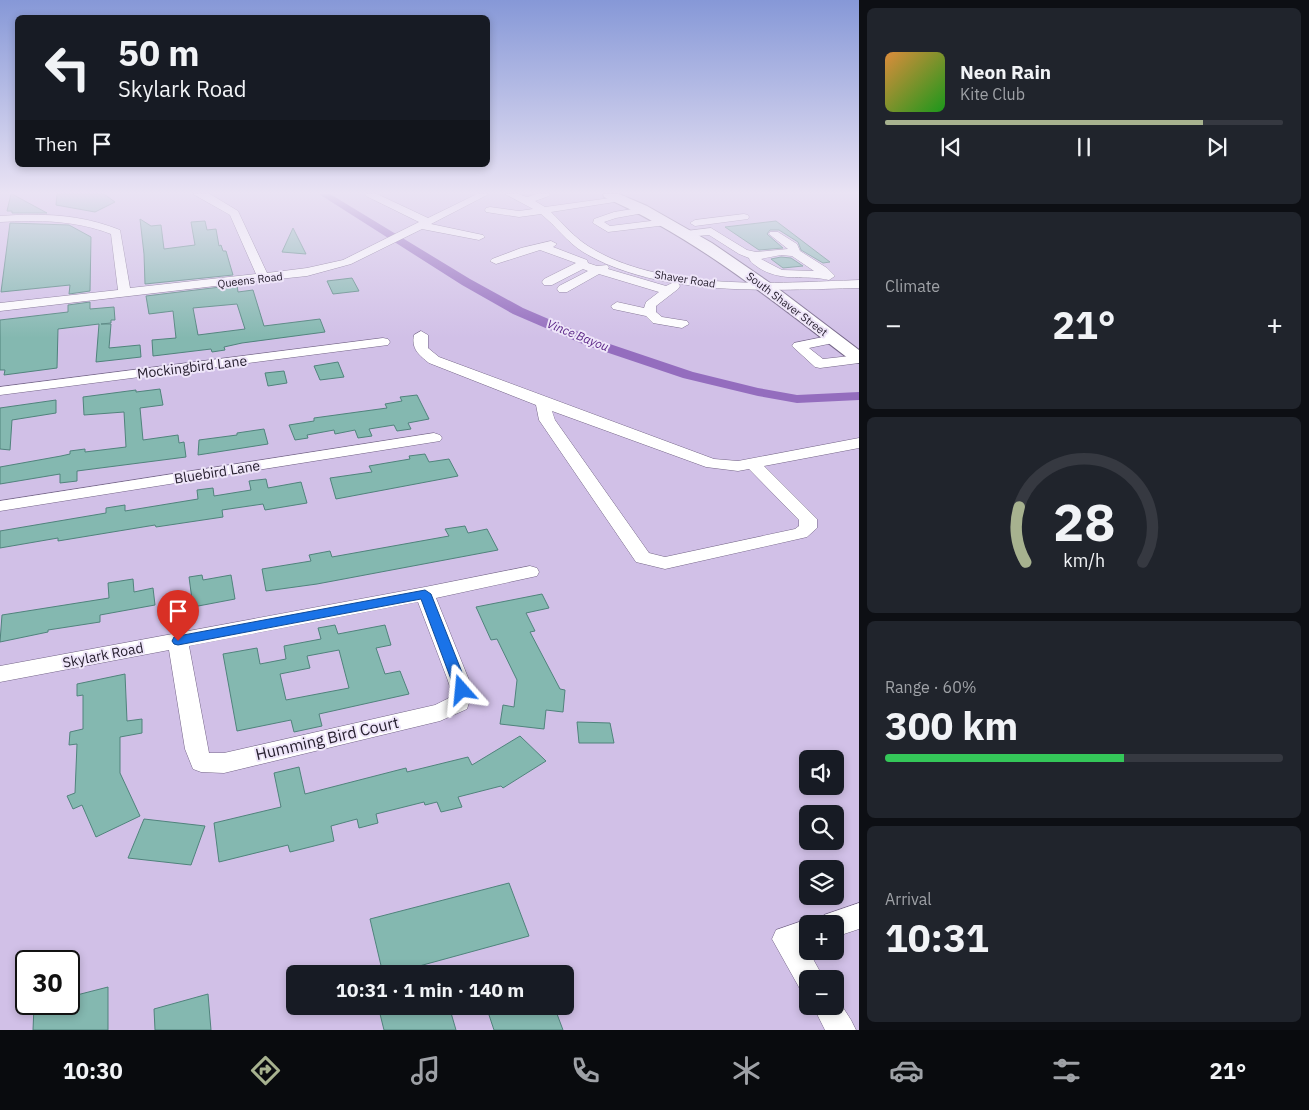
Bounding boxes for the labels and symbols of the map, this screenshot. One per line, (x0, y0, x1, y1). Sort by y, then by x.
street label: Shaver Road (653, 267, 717, 291)
street label: Queens Road (217, 269, 283, 291)
street label: South Shaver Street (744, 269, 830, 339)
water label: Vince Bayou (545, 316, 611, 354)
street label: Mockingbird Lane (136, 351, 248, 383)
street label: Bluebird Lane (173, 456, 262, 488)
pin (157, 590, 199, 641)
street label: Skylark Road (61, 638, 145, 672)
position arrow (435, 663, 487, 715)
street label: Humming Bird Court (253, 712, 401, 764)
speed limit sign: 30 (15, 950, 80, 1015)

